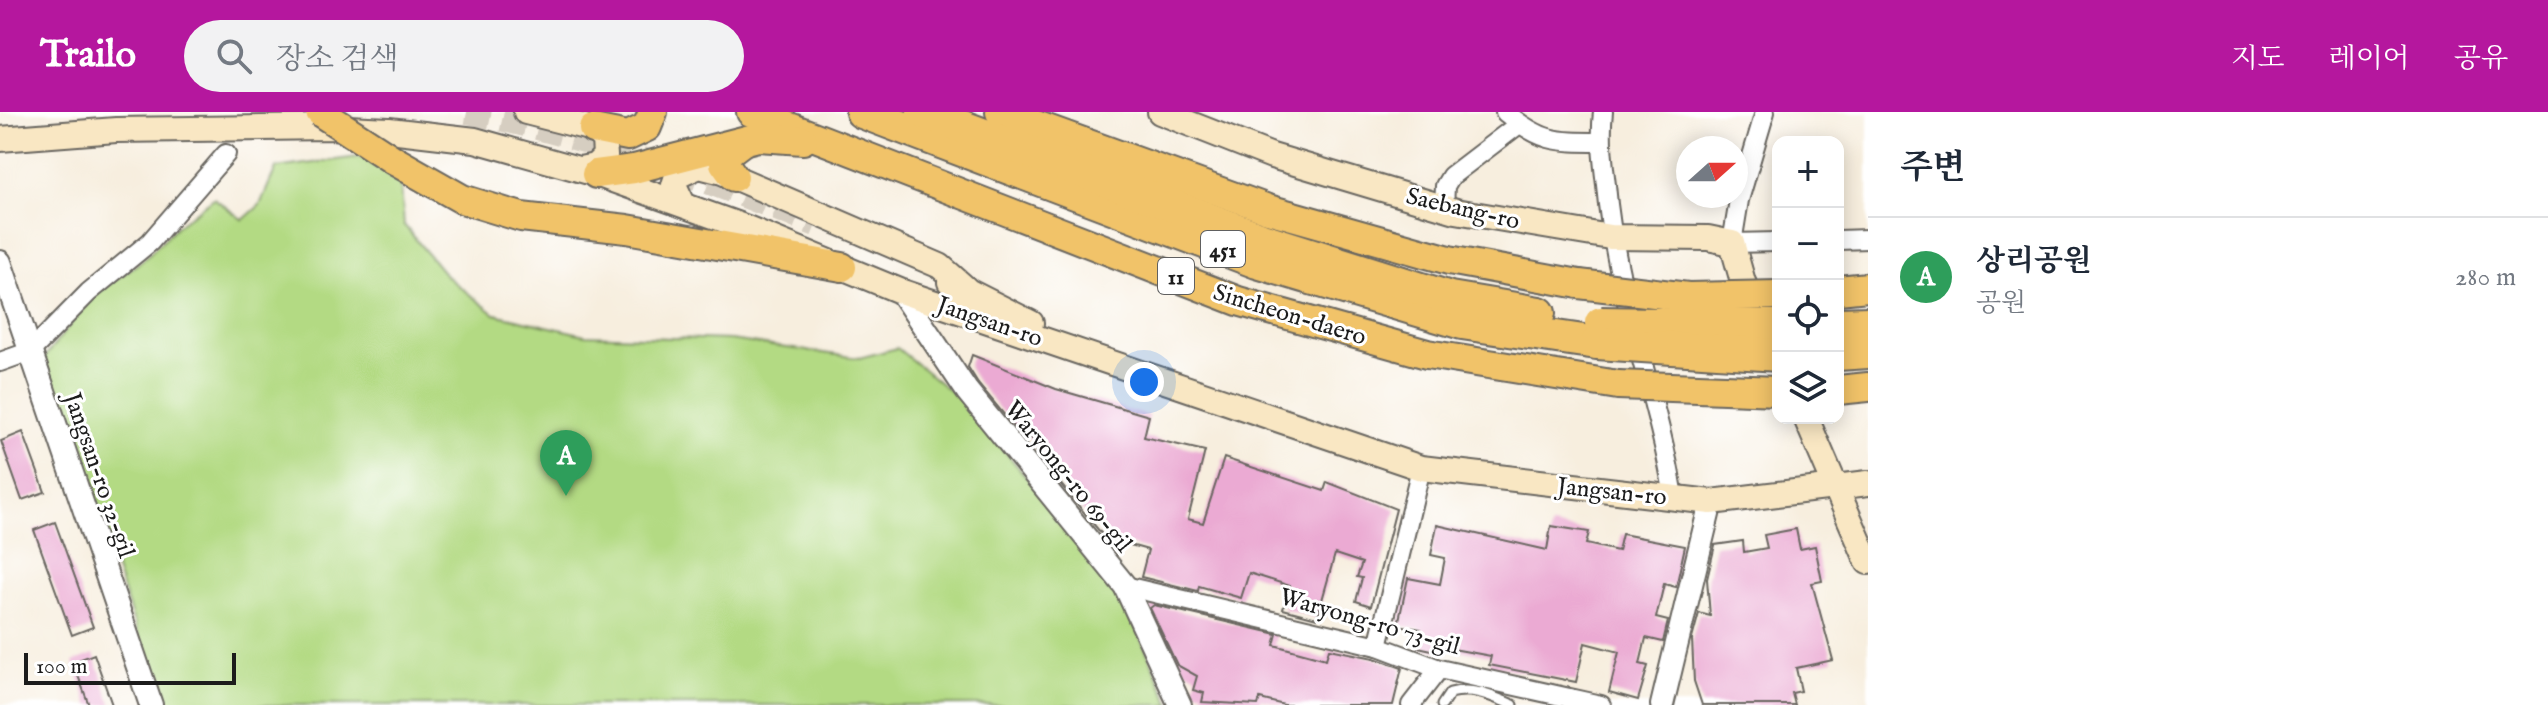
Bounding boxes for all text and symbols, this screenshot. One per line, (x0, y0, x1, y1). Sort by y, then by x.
search box (184, 20, 744, 92)
text: Trailo (40, 32, 136, 80)
icon: search (212, 34, 256, 78)
text: 장소 검색 (276, 41, 398, 79)
text: 지도 (2231, 42, 2285, 77)
text: 레이어 (2329, 42, 2410, 77)
text: 공유 (2454, 42, 2508, 77)
north arrow (1676, 136, 1748, 208)
map controls (1772, 136, 1844, 424)
button: + (1772, 136, 1844, 208)
text: 주변 (1900, 147, 1966, 190)
street label: Saebang-ro (1403, 181, 1523, 238)
button: − (1772, 208, 1844, 280)
road number: 451 (1201, 231, 1245, 267)
text: 상리공원 (1976, 243, 2092, 281)
road number: 11 (1158, 258, 1194, 294)
text: A (1917, 261, 1935, 294)
text: 280 m (2455, 261, 2516, 294)
street label: Sincheon-daero (1209, 277, 1370, 353)
button: locate (1772, 280, 1844, 352)
text: 공원 (1976, 287, 2026, 320)
street label: Jangsan-ro (930, 289, 1047, 355)
button: layers (1772, 352, 1844, 424)
your location (1124, 362, 1164, 402)
street label: Jangsan-ro 32-gil (55, 386, 141, 562)
street label: Waryong-ro 69-gil (997, 395, 1139, 559)
pin: A (540, 430, 592, 496)
street label: Jangsan-ro (1553, 471, 1668, 514)
street label: Waryong-ro 73-gil (1276, 582, 1464, 663)
scale bar (24, 649, 236, 685)
text: 100 m (36, 653, 88, 681)

